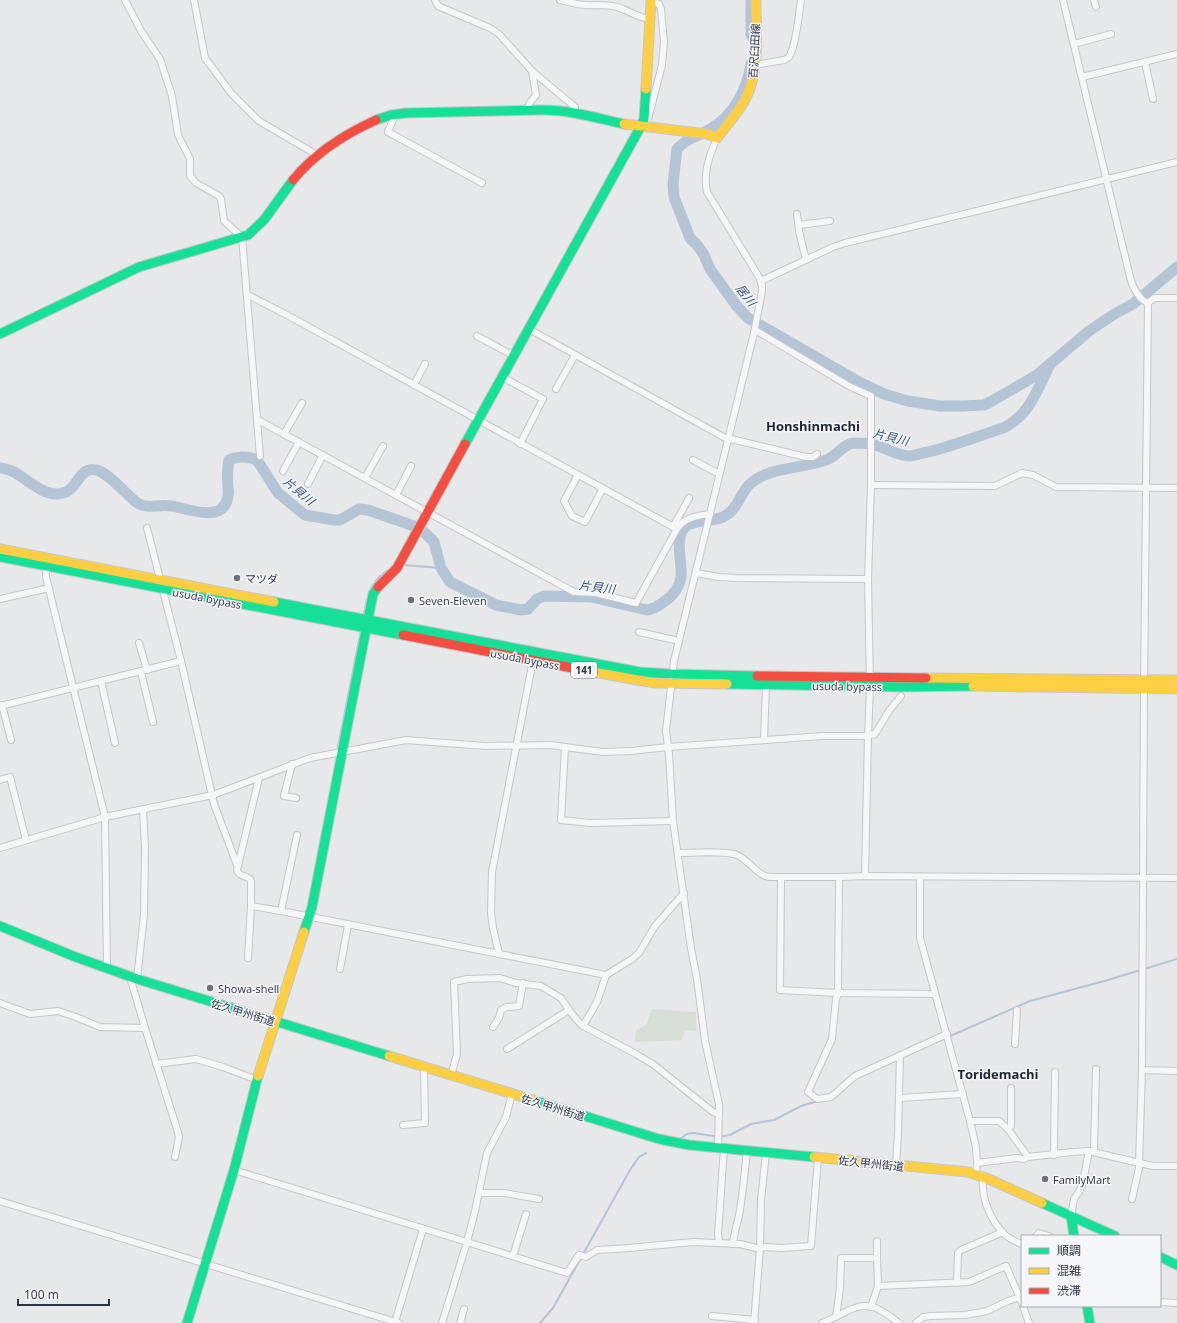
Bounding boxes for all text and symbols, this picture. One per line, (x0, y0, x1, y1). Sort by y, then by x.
street label: 百沢臼田線 (745, 23, 763, 79)
water label: 居川 (732, 280, 761, 311)
district label: Honshinmachi (766, 417, 860, 435)
water label: 片貝川 (871, 424, 912, 450)
water label: 片貝川 (280, 473, 320, 510)
place label: マツダ (245, 571, 278, 586)
marker: マツダ (232, 573, 242, 583)
water label: 片貝川 (578, 576, 618, 598)
street label: usuda bypass (171, 584, 243, 612)
place label: Seven-Eleven (419, 593, 487, 608)
marker: Seven-Eleven (406, 595, 416, 605)
street label: usuda bypass (489, 645, 561, 673)
road number: 141 (571, 662, 597, 678)
street label: usuda bypass (812, 678, 882, 694)
place label: Showa-shell (218, 981, 279, 996)
marker: Showa-shell (205, 983, 215, 993)
street label: 佐久甲州街道 (209, 995, 277, 1029)
district label: Toridemachi (957, 1065, 1039, 1083)
street label: 佐久甲州街道 (519, 1090, 587, 1124)
street label: 佐久甲州街道 (837, 1152, 905, 1174)
place label: FamilyMart (1053, 1172, 1111, 1187)
marker: FamilyMart (1040, 1174, 1050, 1184)
legend (1021, 1235, 1161, 1307)
text: 順調 (1057, 1242, 1081, 1259)
text: 混雑 (1057, 1262, 1081, 1279)
scale bar (18, 1281, 109, 1307)
text: 渋滞 (1057, 1282, 1081, 1299)
text: 100 m (24, 1286, 59, 1303)

